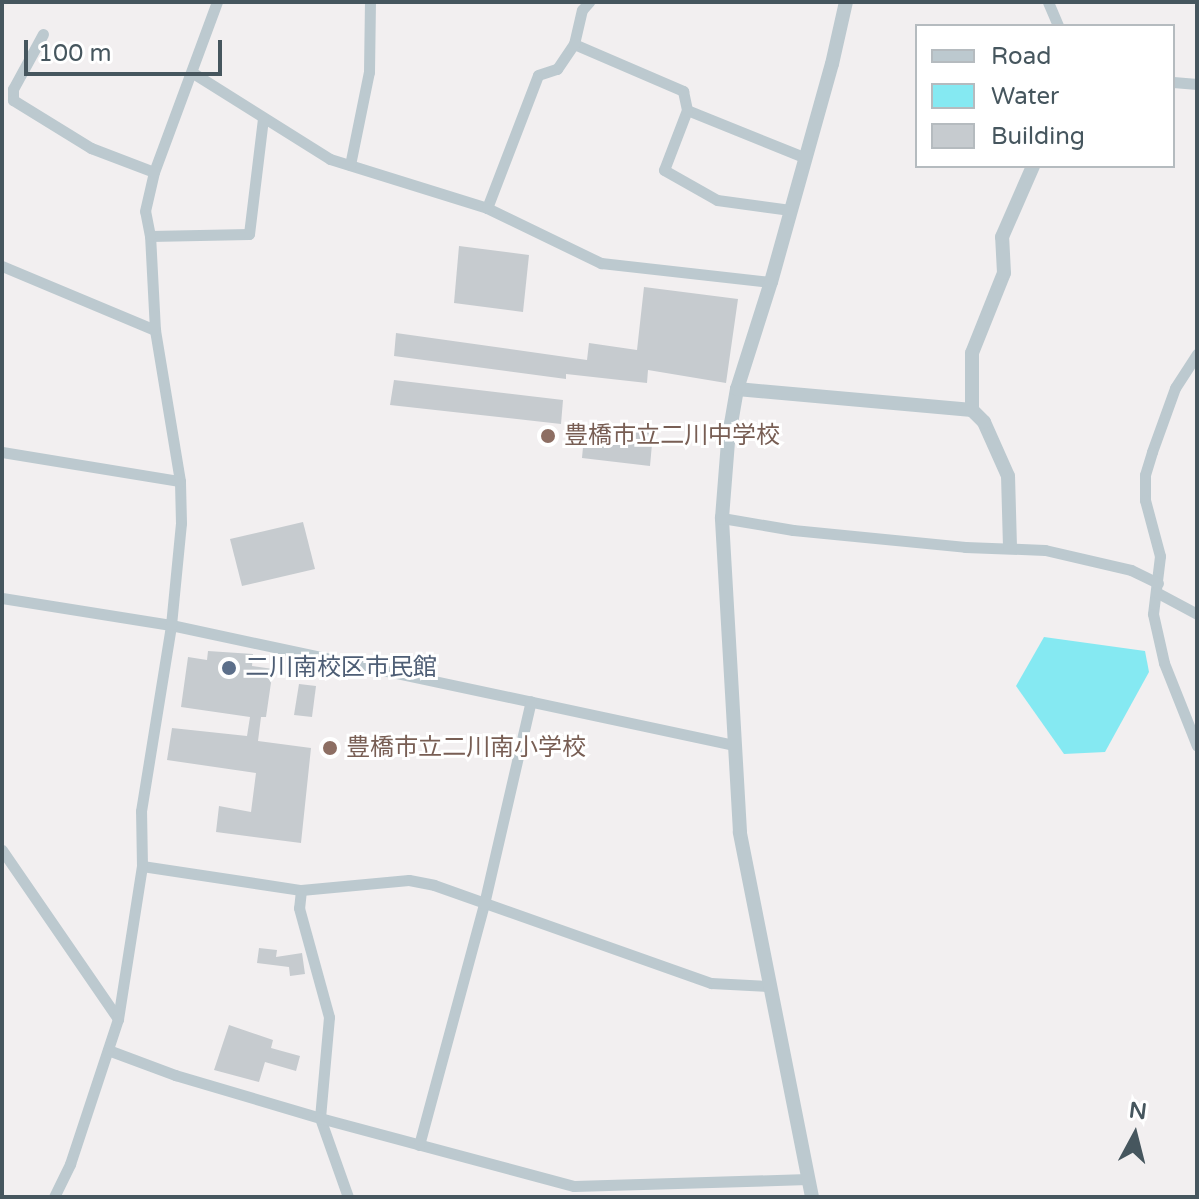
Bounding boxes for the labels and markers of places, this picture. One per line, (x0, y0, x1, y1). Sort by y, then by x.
place label: 豊橋市立二川中学校 (564, 422, 780, 450)
marker: 豊橋市立二川中学校 (539, 427, 557, 445)
place label: 二川南校区市民館 (245, 654, 437, 682)
marker: 二川南校区市民館 (220, 659, 238, 677)
place label: 豊橋市立二川南小学校 (346, 734, 586, 762)
marker: 豊橋市立二川南小学校 (321, 739, 339, 757)

